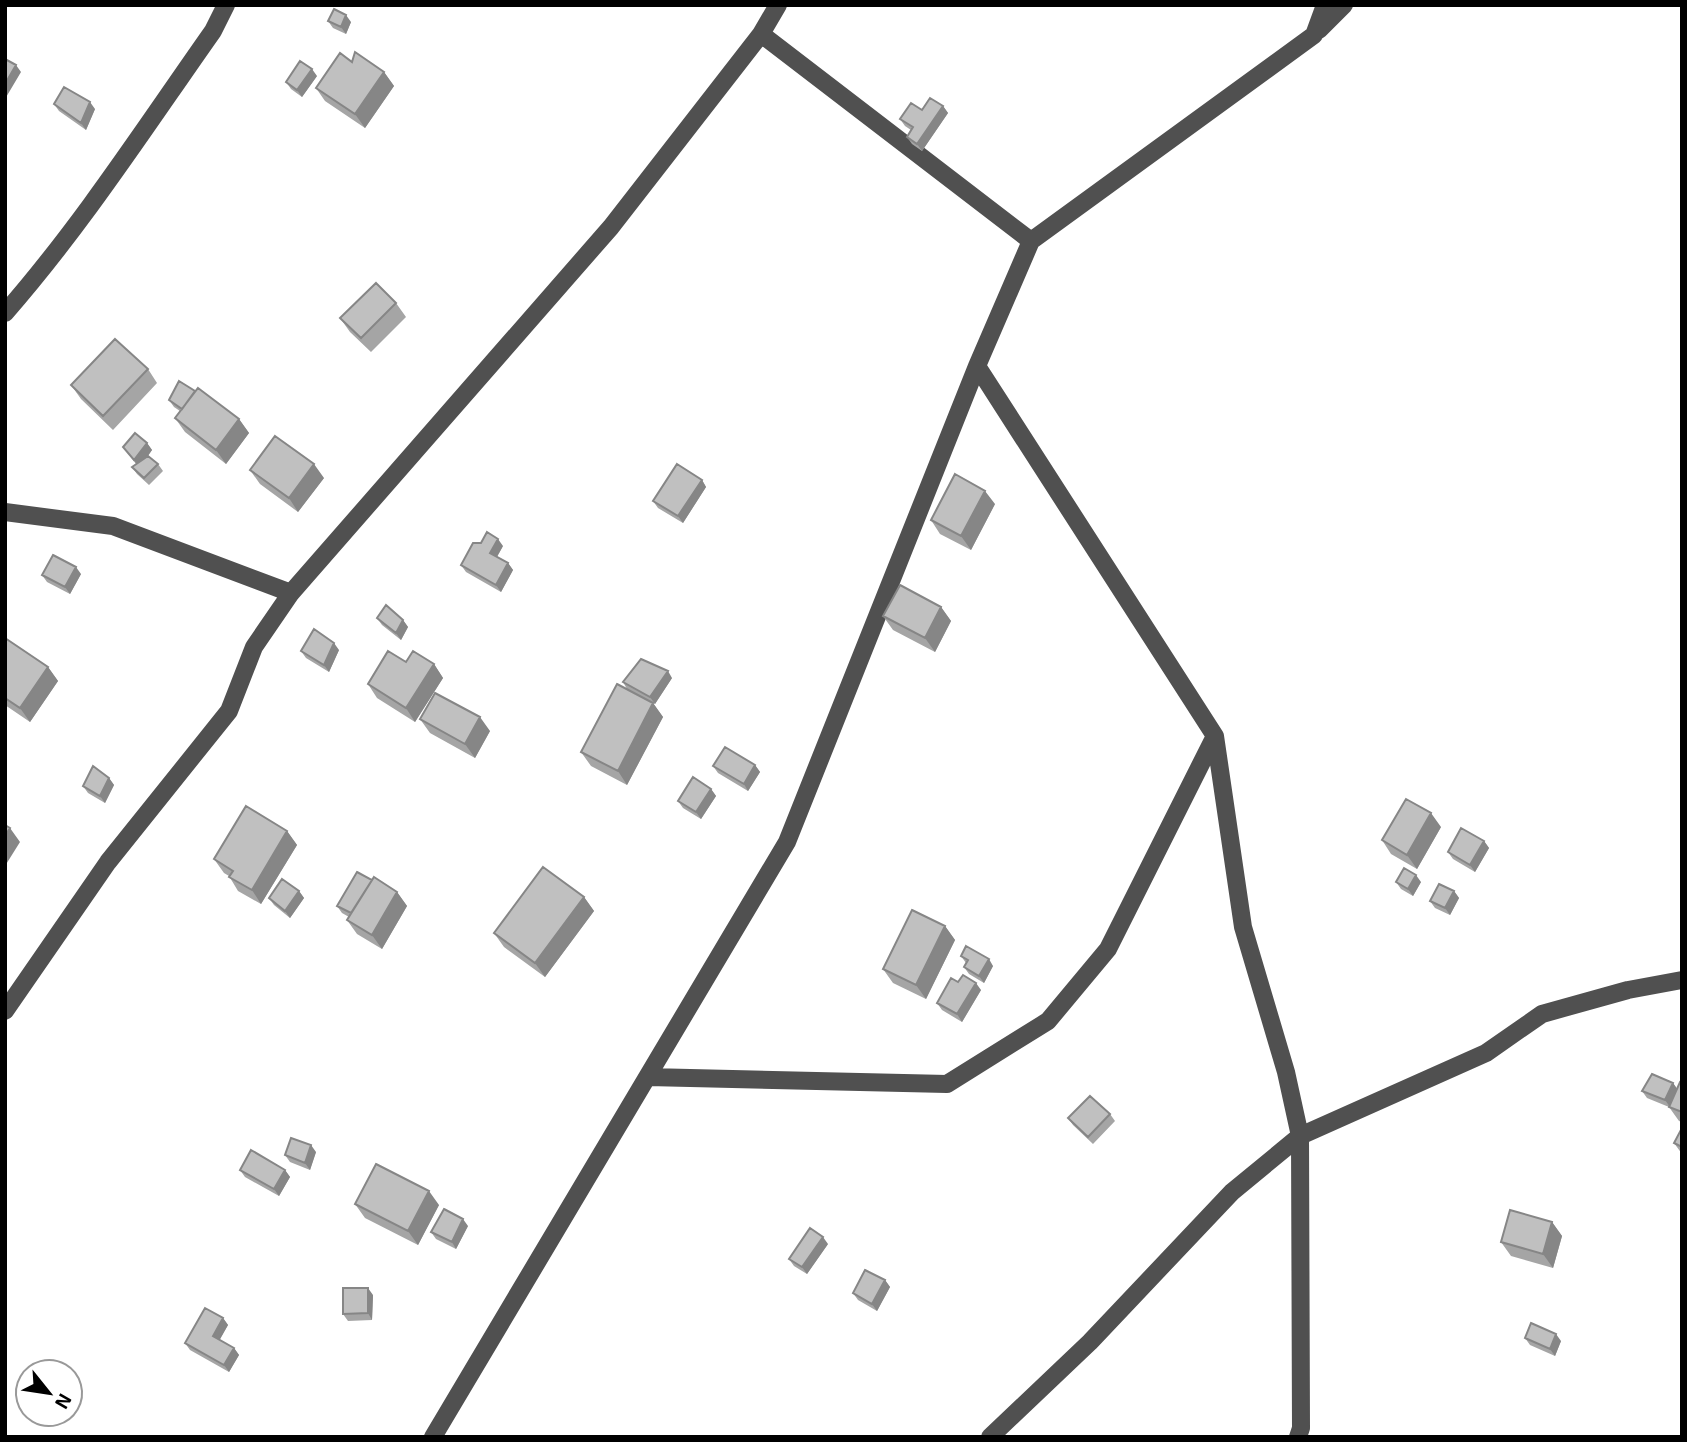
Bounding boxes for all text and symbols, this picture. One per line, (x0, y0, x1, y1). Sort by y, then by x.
north arrow (14, 1358, 84, 1428)
text: N (51, 1390, 78, 1413)

